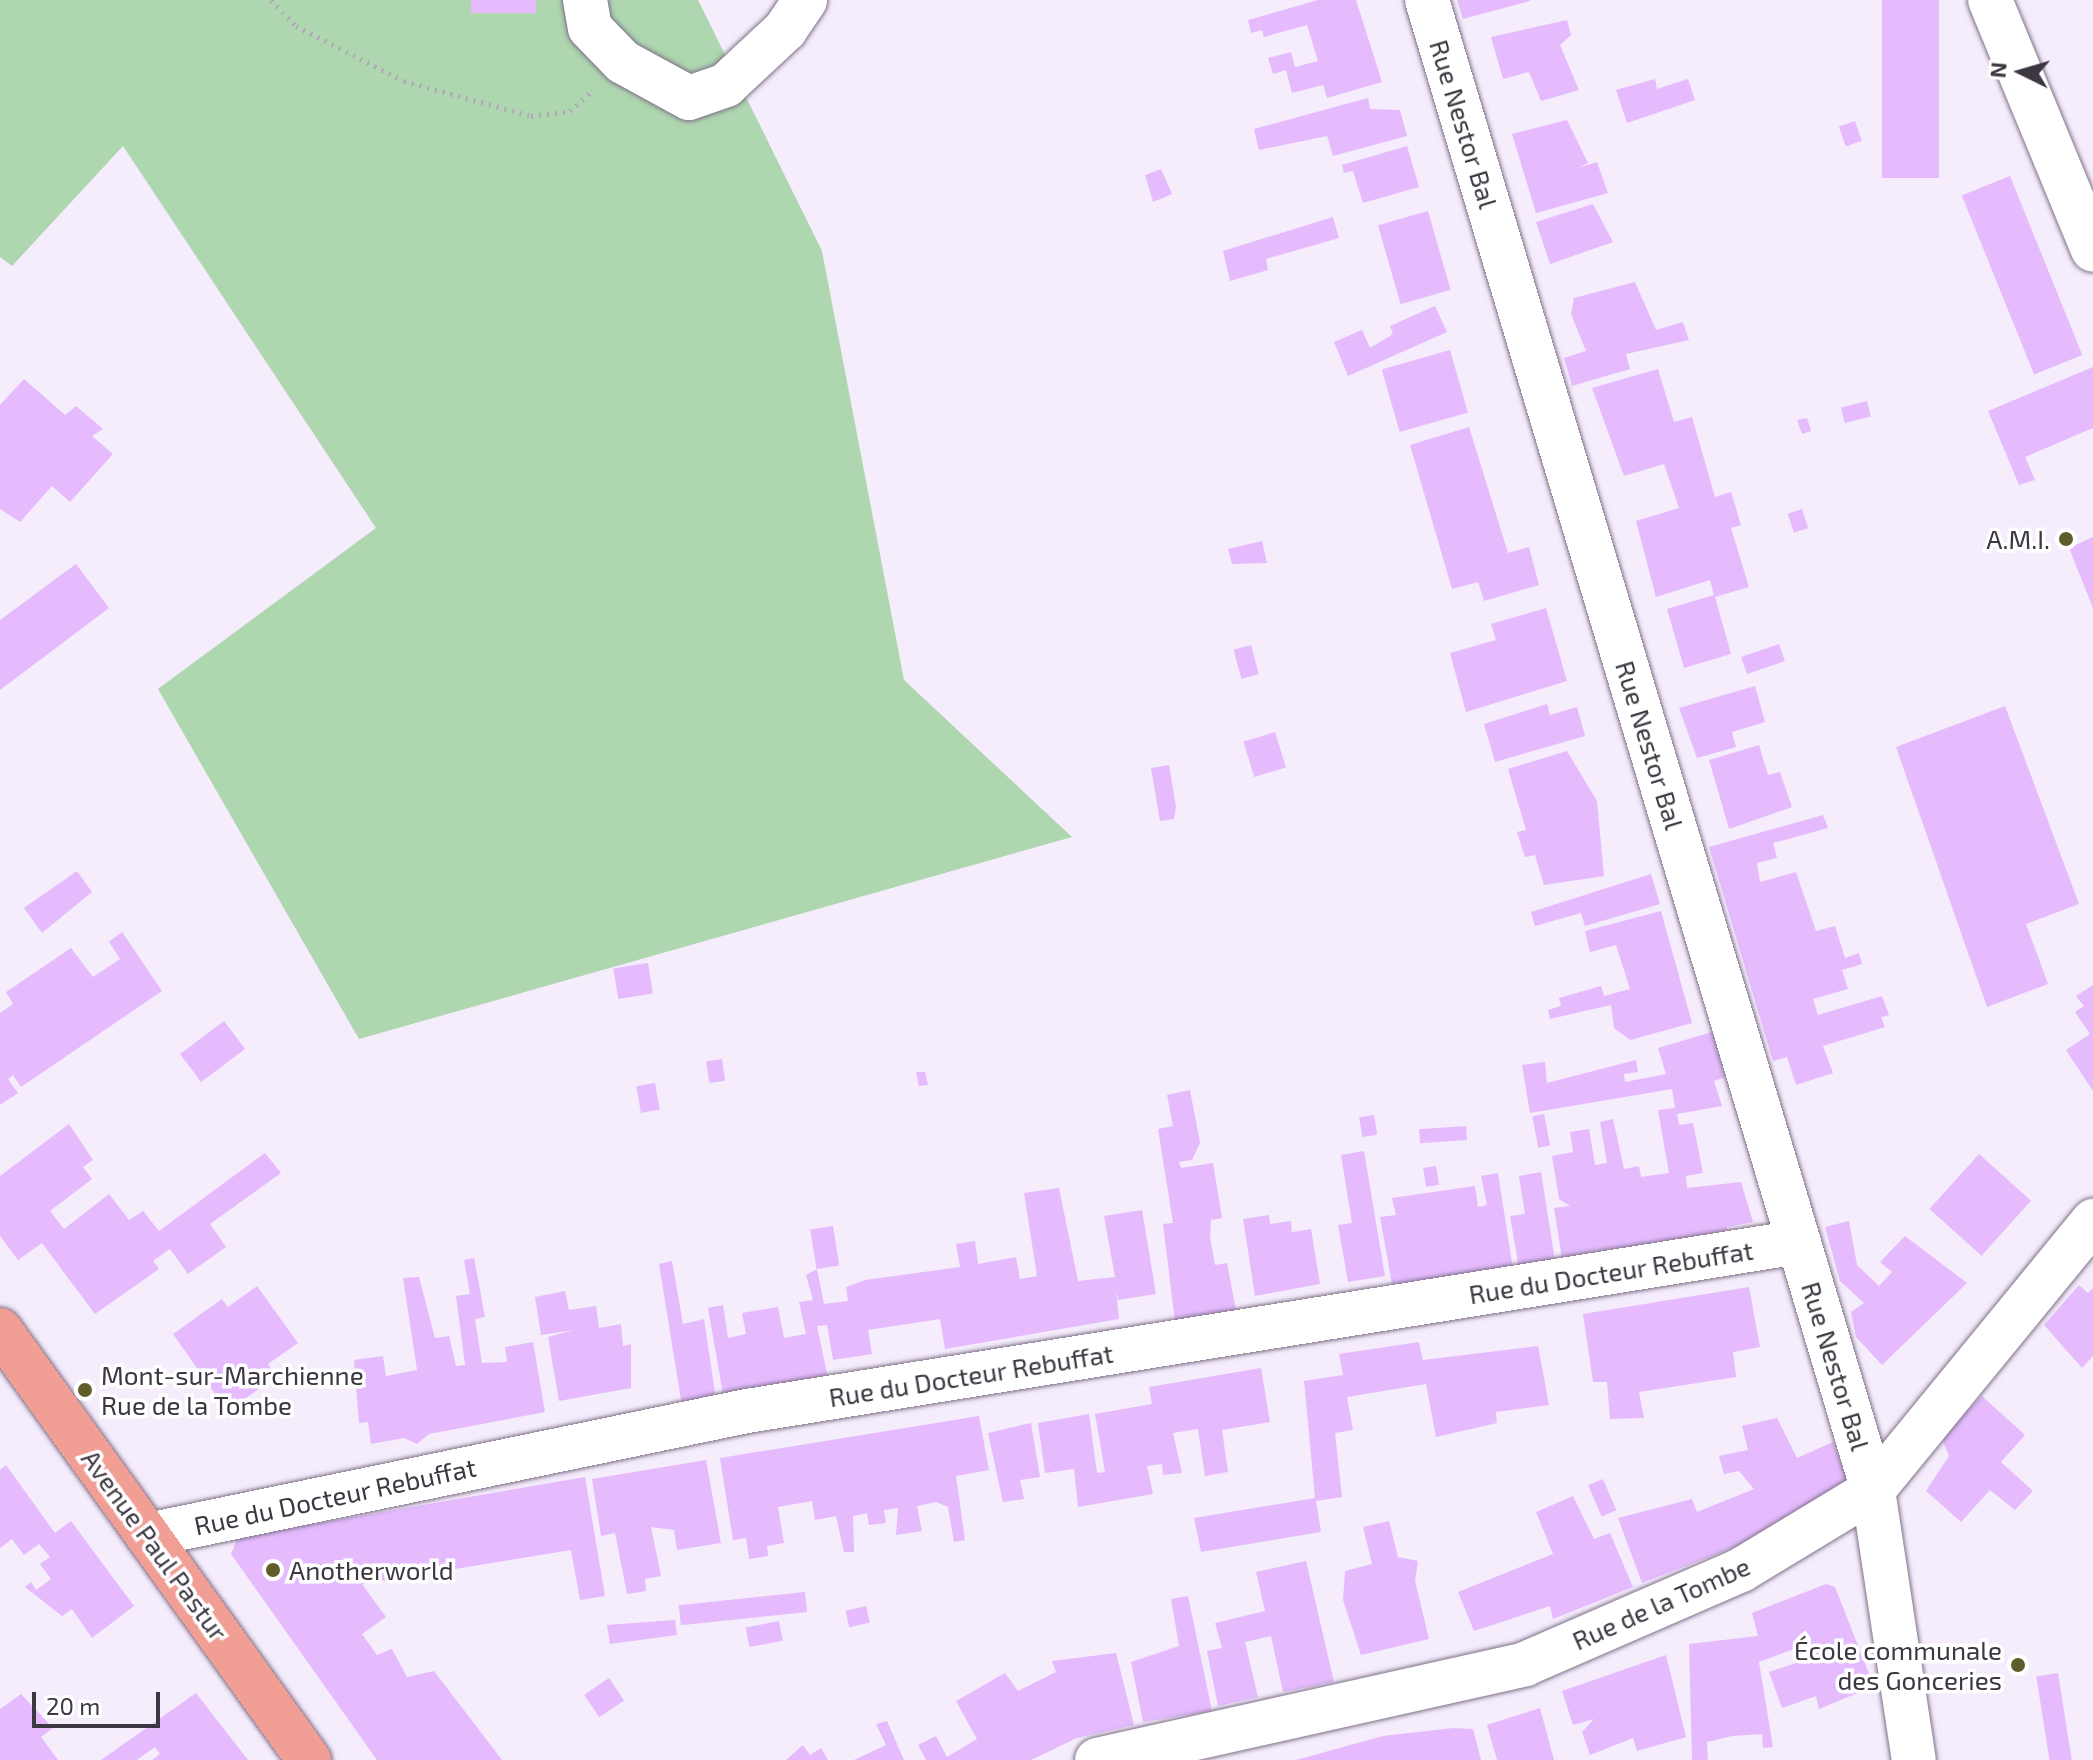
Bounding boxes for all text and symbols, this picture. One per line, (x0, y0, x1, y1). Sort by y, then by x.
north arrow (1981, 32, 2061, 112)
street label: Rue Nestor Bal (1423, 36, 1505, 212)
text: N (1983, 61, 2011, 79)
place label: A.M.I. (1986, 523, 2050, 555)
marker: A.M.I. (2057, 530, 2075, 548)
street label: Rue Nestor Bal (1609, 657, 1691, 833)
street label: Rue du Docteur Rebuffat (1466, 1234, 1756, 1310)
street label: Rue Nestor Bal (1795, 1278, 1877, 1454)
street label: Rue du Docteur Rebuffat (826, 1337, 1116, 1413)
place label: Mont-sur-Marchienne Rue de la Tombe (101, 1359, 364, 1420)
marker: Mont-sur-Marchienne Rue de la Tombe (76, 1381, 94, 1399)
street label: Avenue Paul Pastur (75, 1443, 235, 1647)
street label: Rue du Docteur Rebuffat (191, 1451, 479, 1541)
street label: Rue de la Tombe (1567, 1550, 1755, 1656)
place label: Anotherworld (289, 1554, 454, 1586)
marker: Anotherworld (264, 1561, 282, 1579)
place label: École communale des Gonceries (1794, 1634, 2002, 1696)
marker: École communale des Gonceries (2009, 1656, 2027, 1674)
scale bar (36, 1676, 164, 1726)
text: 20 m (46, 1691, 100, 1720)

